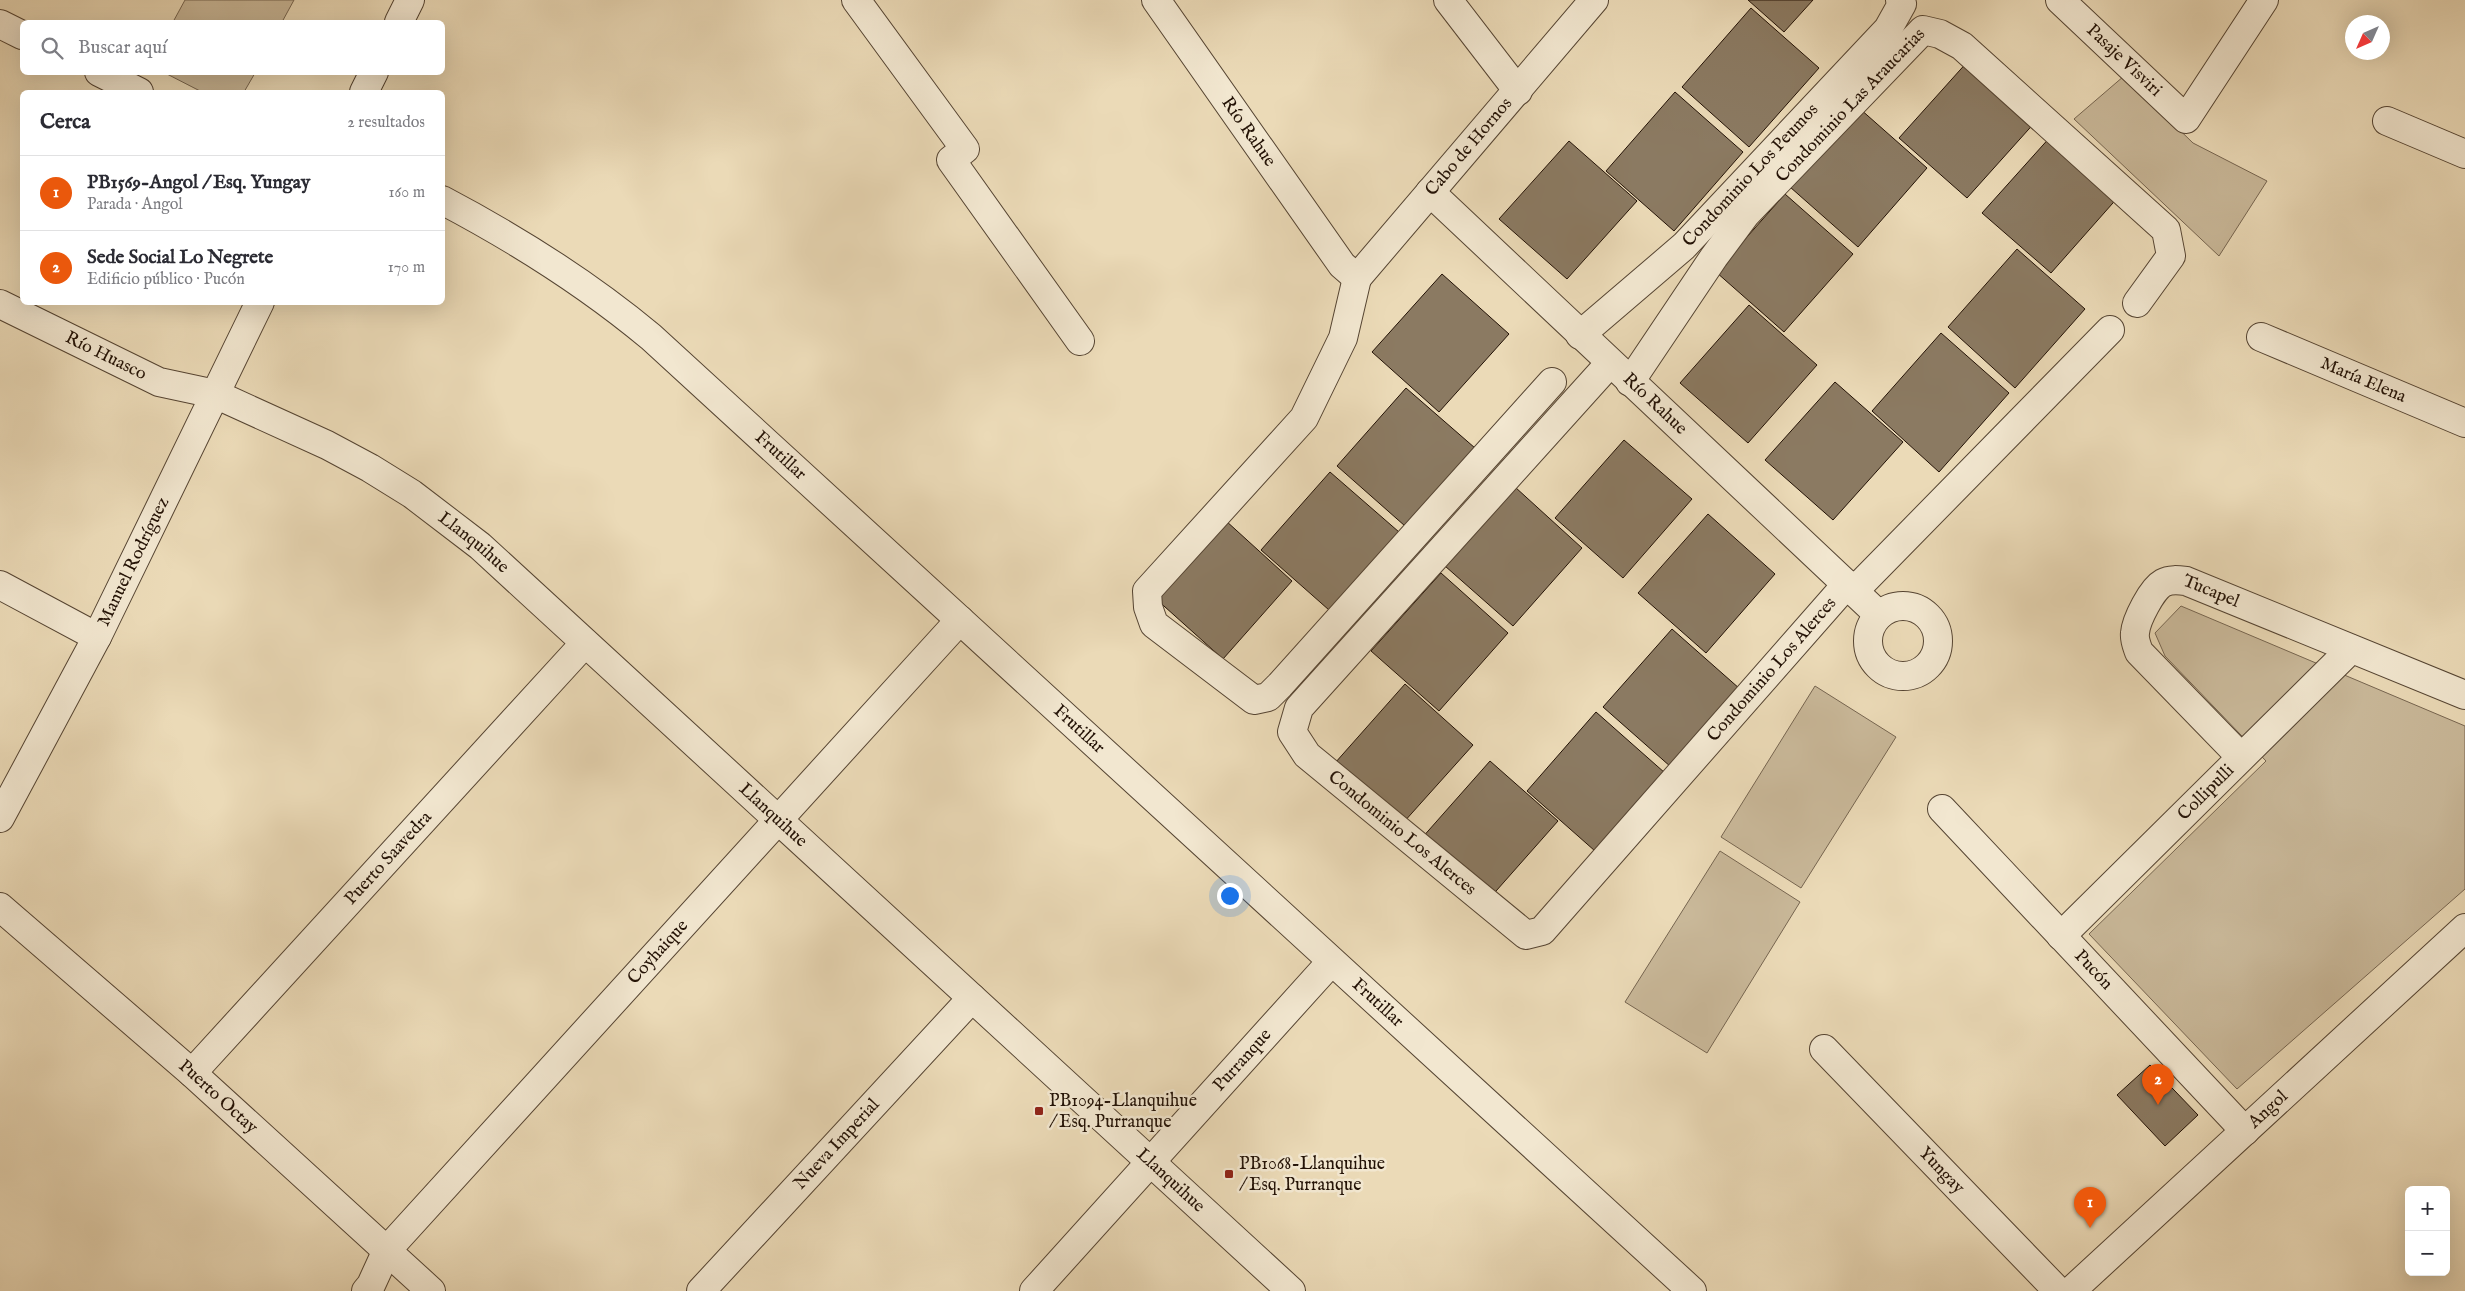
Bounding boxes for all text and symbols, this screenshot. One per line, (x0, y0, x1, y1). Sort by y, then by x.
north arrow (2345, 15, 2390, 60)
street label: Pasaje Visviri (2081, 19, 2167, 102)
search box (20, 20, 445, 75)
street label: Condominio Las Araucarias (1771, 23, 1930, 188)
icon: search (38, 34, 66, 62)
text: Buscar aquí (78, 36, 167, 60)
street label: Río Rahue (1216, 92, 1281, 171)
street label: Cabo de Hornos (1420, 93, 1517, 201)
street label: Condominio Los Peumos (1677, 99, 1824, 252)
text: Cerca (40, 109, 90, 136)
text: 2 resultados (347, 113, 425, 133)
text: PB1569-Angol / Esq. Yungay (87, 171, 310, 195)
text: 1 (53, 183, 59, 203)
text: 160 m (389, 183, 425, 203)
text: Parada · Angol (87, 195, 183, 215)
text: Sede Social Lo Negrete (87, 246, 273, 270)
text: 2 (52, 258, 60, 278)
text: 170 m (388, 258, 425, 278)
text: Edificio público · Pucón (87, 270, 245, 290)
street label: Río Huasco (61, 326, 151, 386)
street label: María Elena (2317, 352, 2410, 408)
street label: Río Rahue (1618, 368, 1692, 440)
street label: Frutillar (750, 426, 812, 485)
street label: Manuel Rodríguez (92, 493, 175, 630)
street label: Llanquihue (433, 507, 514, 578)
street label: Tucapel (2179, 569, 2243, 613)
street label: Condominio Los Alerces (1702, 592, 1842, 747)
street label: Frutillar (1048, 700, 1110, 759)
street label: Collipulli (2173, 759, 2239, 826)
street label: Condominio Los Alerces (1323, 765, 1481, 901)
street label: Llanquihue (734, 778, 812, 852)
street label: Puerto Saavedra (340, 806, 437, 910)
your location (1217, 883, 1243, 909)
street label: Coyhaique (623, 915, 693, 989)
street label: Pucón (2069, 945, 2118, 995)
street label: Frutillar (1347, 973, 1409, 1033)
street label: Purranque (1208, 1024, 1277, 1096)
street label: Puerto Octay (173, 1055, 263, 1139)
pin: 2 (2142, 1064, 2174, 1105)
street label: Angol (2243, 1085, 2293, 1134)
place label: PB1094-Llanquihue / Esq. Purranque (1049, 1090, 1197, 1134)
street label: Nueva Imperial (789, 1094, 885, 1195)
marker: PB1094-Llanquihue / Esq. Purranque (1033, 1105, 1045, 1117)
street label: Yungay (1914, 1142, 1970, 1199)
street label: Llanquihue (1131, 1143, 1210, 1218)
place label: PB1068-Llanquihue / Esq. Purranque (1239, 1153, 1385, 1197)
marker: PB1068-Llanquihue / Esq. Purranque (1223, 1168, 1235, 1180)
map controls (2405, 1186, 2450, 1276)
button: + (2405, 1186, 2450, 1231)
pin: 1 (2074, 1187, 2106, 1228)
button: − (2405, 1231, 2450, 1276)

